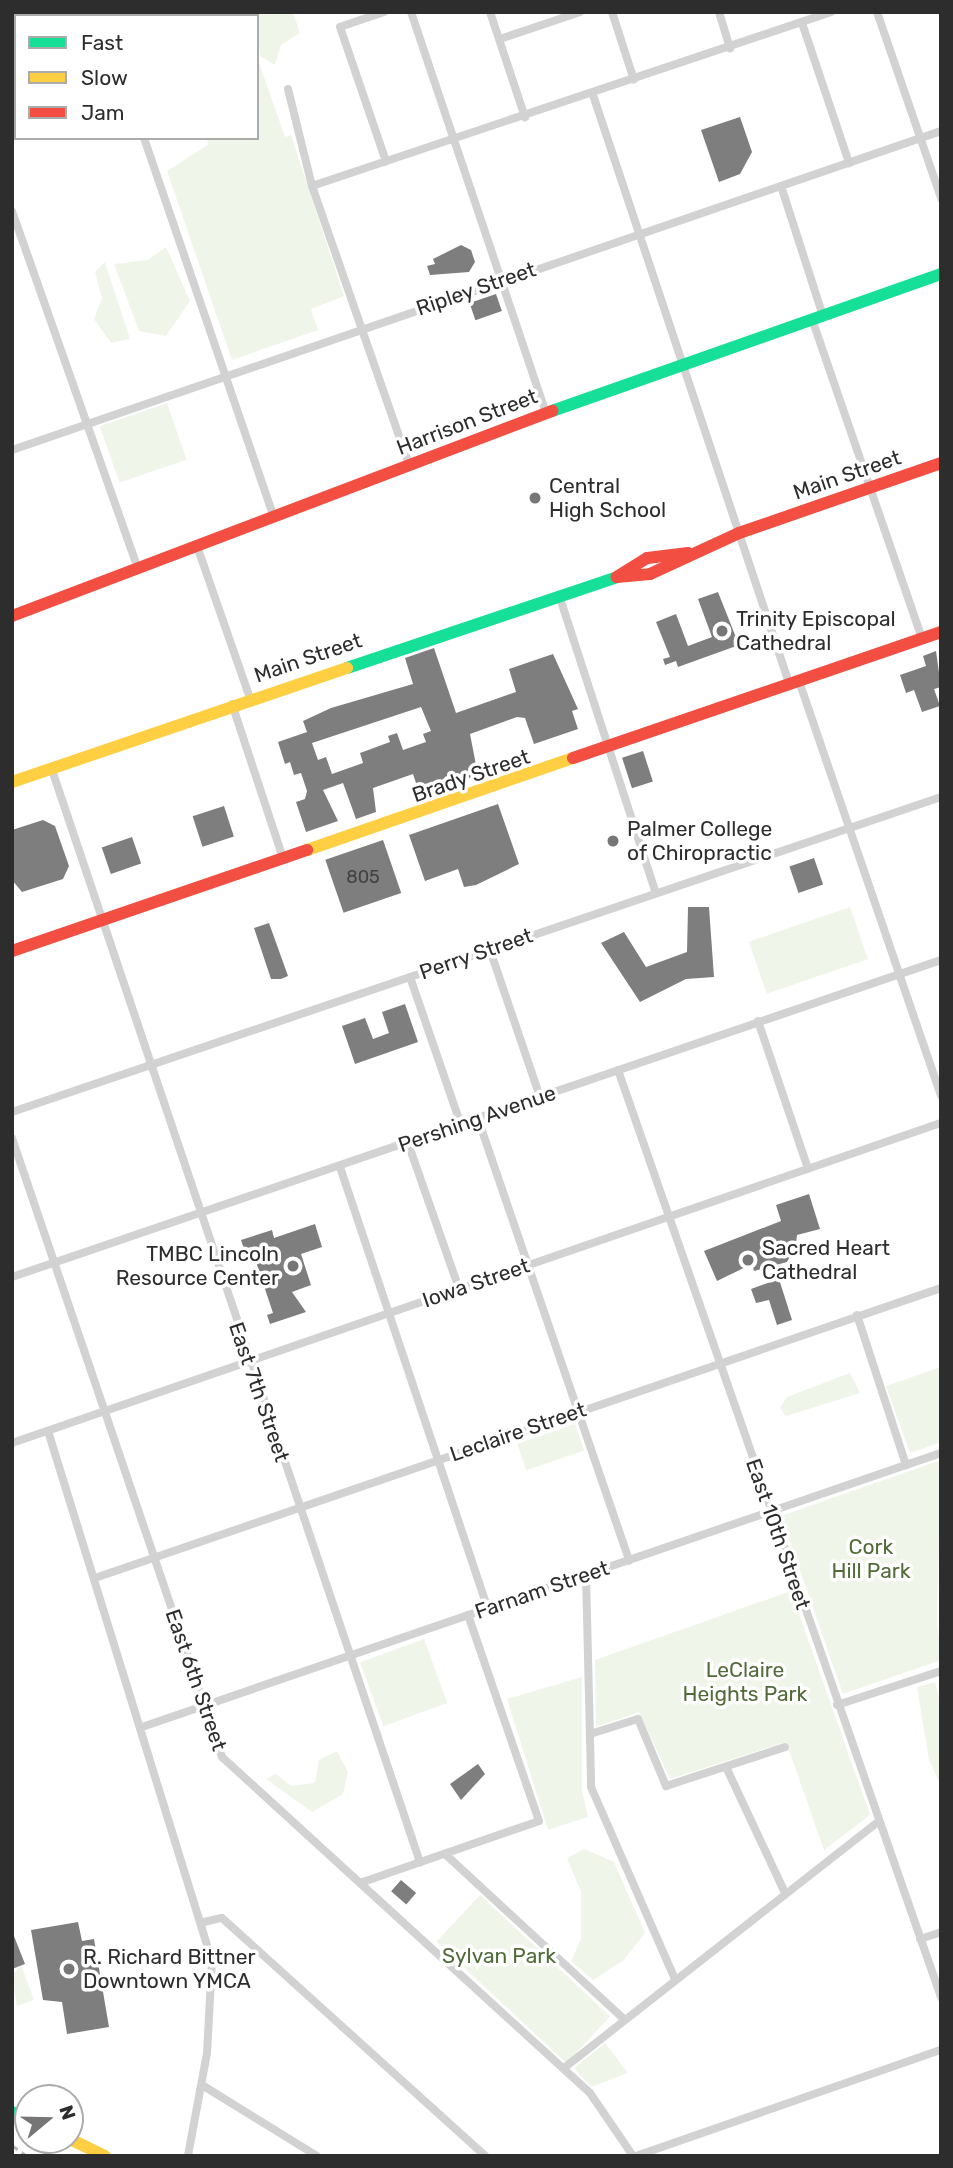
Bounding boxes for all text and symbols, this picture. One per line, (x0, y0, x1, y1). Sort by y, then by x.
legend (14, 14, 259, 140)
text: Fast (81, 30, 123, 55)
text: Slow (81, 65, 128, 90)
text: Jam (81, 100, 125, 125)
street label: Ripley Street (413, 257, 539, 321)
street label: Harrison Street (393, 384, 541, 460)
street label: Main Street (790, 445, 904, 505)
place label: Central High School (549, 473, 666, 523)
marker: Central High School (527, 490, 543, 506)
place label: Trinity Episcopal Cathedral (736, 606, 896, 656)
marker: Trinity Episcopal Cathedral (714, 623, 730, 639)
street label: Main Street (251, 628, 365, 688)
street label: Brady Street (409, 744, 533, 808)
place label: Palmer College of Chiropractic (627, 816, 773, 866)
marker: Palmer College of Chiropractic (605, 833, 621, 849)
house number: 805 (346, 866, 380, 888)
street label: Perry Street (416, 923, 536, 985)
street label: Pershing Avenue (395, 1080, 559, 1158)
place label: Sacred Heart Cathedral (762, 1235, 890, 1285)
place label: TMBC Lincoln Resource Center (116, 1241, 279, 1291)
marker: Sacred Heart Cathedral (740, 1252, 756, 1268)
street label: Iowa Street (419, 1253, 533, 1313)
marker: TMBC Lincoln Resource Center (285, 1258, 301, 1274)
street label: East 7th Street (223, 1319, 295, 1465)
street label: Leclaire Street (447, 1397, 589, 1467)
street label: East 10th Street (740, 1455, 816, 1613)
park label: Cork Hill Park (831, 1534, 911, 1584)
street label: Farnam Street (472, 1555, 612, 1625)
street label: East 6th Street (160, 1606, 232, 1754)
park label: LeClaire Heights Park (683, 1657, 807, 1707)
park label: Sylvan Park (442, 1943, 556, 1969)
place label: R. Richard Bittner Downtown YMCA (83, 1944, 255, 1994)
marker: R. Richard Bittner Downtown YMCA (61, 1961, 77, 1977)
north arrow (14, 2084, 84, 2154)
text: N (54, 2102, 81, 2123)

